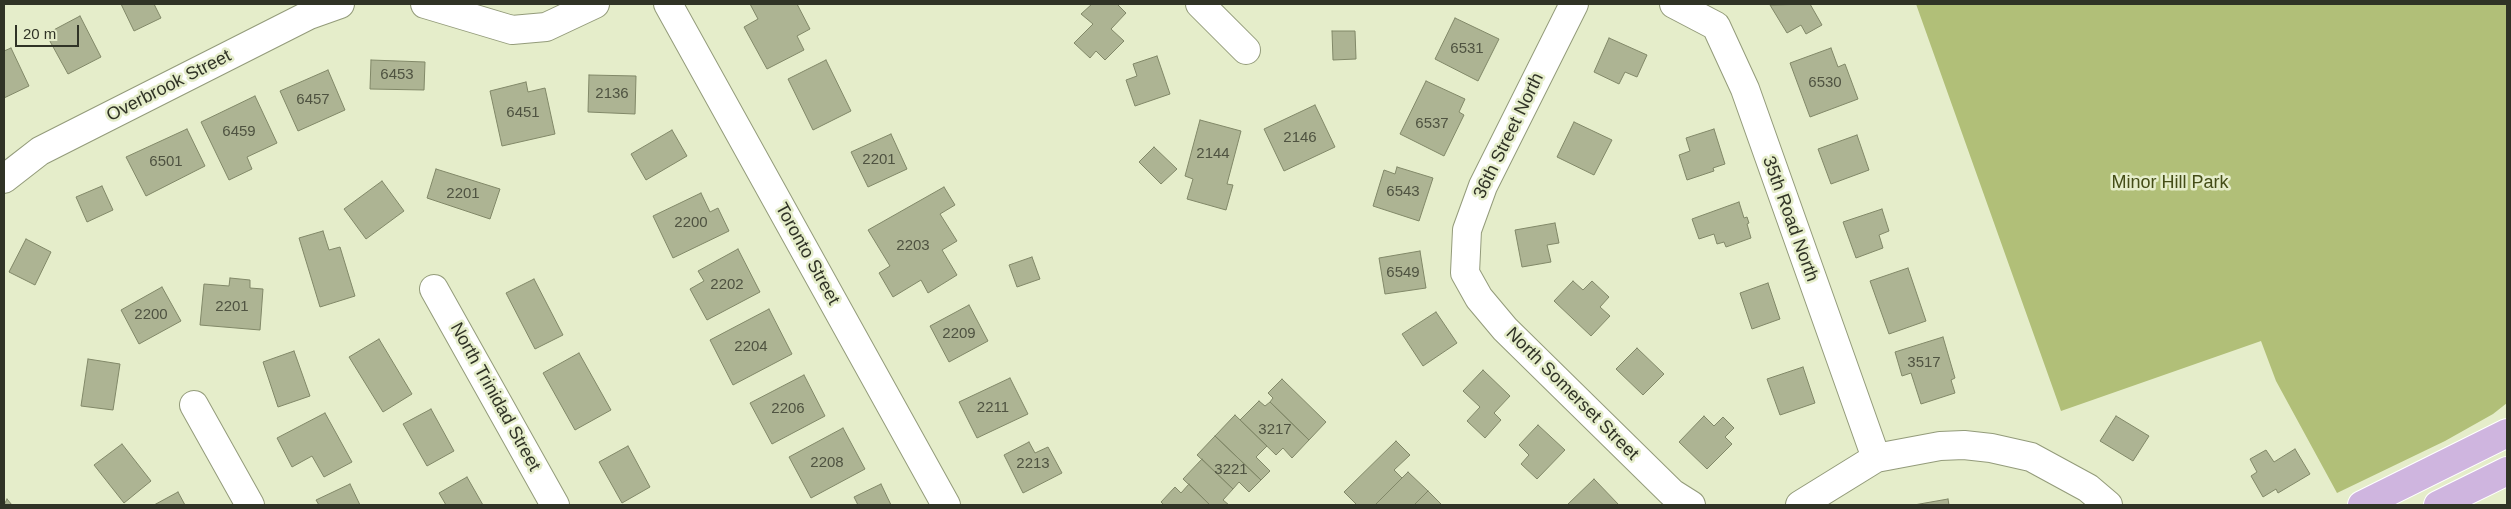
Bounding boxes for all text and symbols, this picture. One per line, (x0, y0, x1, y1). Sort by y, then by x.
scale bar (18, 15, 81, 47)
text: 20 m (23, 25, 56, 42)
house number: 6531 (1450, 40, 1484, 58)
street label: Overbrook Street (103, 45, 235, 127)
house number: 6453 (380, 66, 414, 84)
street label: 36th Street North (1469, 70, 1549, 202)
house number: 6530 (1808, 74, 1842, 92)
house number: 2136 (595, 85, 629, 103)
house number: 6457 (296, 91, 330, 109)
house number: 6451 (506, 104, 540, 122)
house number: 6537 (1415, 115, 1449, 133)
house number: 6459 (222, 123, 256, 141)
house number: 2146 (1283, 129, 1317, 147)
house number: 2144 (1196, 145, 1230, 163)
house number: 2201 (862, 151, 896, 169)
house number: 6501 (149, 153, 183, 171)
street label: 35th Road North (1757, 153, 1823, 285)
park label: Minor Hill Park (2111, 172, 2229, 194)
house number: 6543 (1386, 183, 1420, 201)
house number: 2201 (446, 185, 480, 203)
street label: Toronto Street (770, 199, 844, 309)
house number: 2200 (674, 214, 708, 232)
house number: 2203 (896, 237, 930, 255)
house number: 6549 (1386, 264, 1420, 282)
house number: 2202 (710, 276, 744, 294)
house number: 2201 (215, 298, 249, 316)
house number: 2200 (134, 306, 168, 324)
street label: North Trinidad Street (445, 319, 545, 475)
street label: North Somerset Street (1501, 323, 1643, 465)
house number: 2209 (942, 325, 976, 343)
house number: 2204 (734, 338, 768, 356)
house number: 3517 (1907, 354, 1941, 372)
house number: 2211 (977, 399, 1009, 417)
house number: 2206 (771, 400, 805, 418)
house number: 3217 (1258, 421, 1292, 439)
house number: 2208 (810, 454, 844, 472)
house number: 2213 (1016, 455, 1050, 473)
house number: 3221 (1214, 461, 1248, 479)

